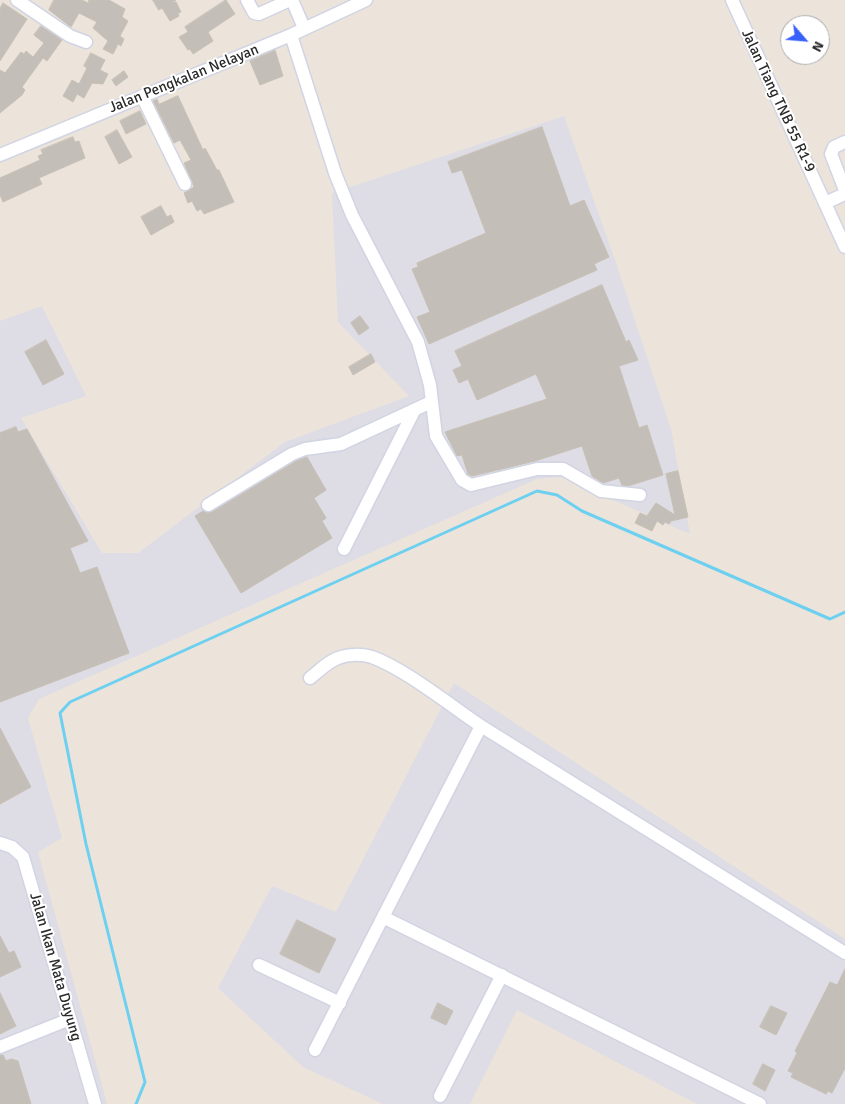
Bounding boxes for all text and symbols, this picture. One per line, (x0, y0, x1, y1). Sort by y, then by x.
north arrow (780, 15, 830, 65)
street label: Jalan Tiang TNB 55 R1-9 (737, 27, 819, 175)
street label: Jalan Pengkalan Nelayan (106, 41, 262, 117)
street label: Jalan Ikan Mata Duyung (25, 891, 85, 1043)

